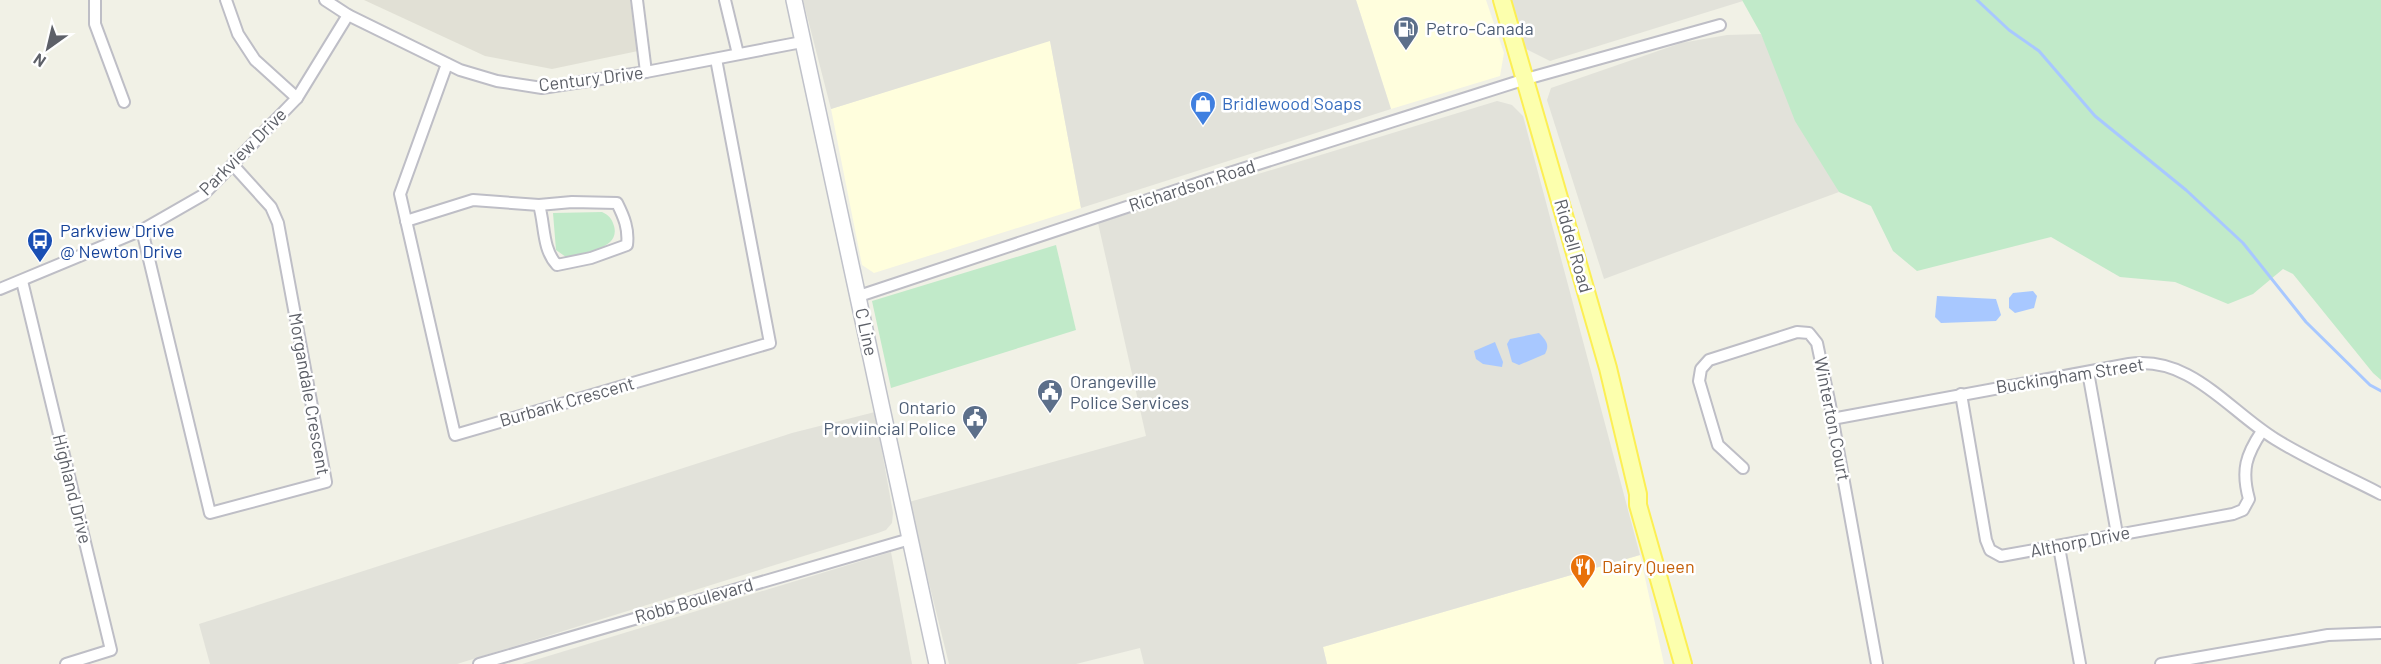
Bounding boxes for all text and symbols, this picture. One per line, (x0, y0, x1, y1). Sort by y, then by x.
fuel station icon: Petro-Canada (1391, 14, 1421, 52)
place label: Petro-Canada (1426, 17, 1534, 39)
north arrow (18, 18, 78, 78)
text: N (30, 50, 49, 72)
street label: Century Drive (537, 61, 645, 95)
shop icon: Bridlewood Soaps (1188, 89, 1218, 127)
place label: Bridlewood Soaps (1222, 92, 1362, 114)
street label: Parkview Drive (194, 103, 291, 200)
street label: Richardson Road (1126, 154, 1258, 216)
street label: Riddell Road (1550, 196, 1598, 295)
place label: Parkview Drive @ Newton Drive (60, 219, 183, 262)
bus stop icon: Parkview Drive @ Newton Drive (25, 226, 55, 264)
street label: C Line (851, 306, 883, 358)
street label: Morgandale Crescent (285, 311, 335, 477)
street label: Buckingham Street (1994, 352, 2145, 398)
street label: Winterton Court (1810, 355, 1856, 483)
place label: Orangeville Police Services (1070, 370, 1189, 413)
street label: Burbank Crescent (497, 371, 637, 431)
public building icon: Orangeville Police Services (1035, 377, 1065, 415)
place label: Ontario Proviincial Police (823, 396, 956, 439)
public building icon: Ontario Proviincial Police (960, 403, 990, 441)
street label: Highland Drive (49, 432, 97, 546)
street label: Althorp Drive (2028, 521, 2132, 561)
restaurant icon: Dairy Queen (1568, 552, 1598, 590)
place label: Dairy Queen (1602, 555, 1695, 577)
street label: Robb Boulevard (632, 573, 755, 627)

